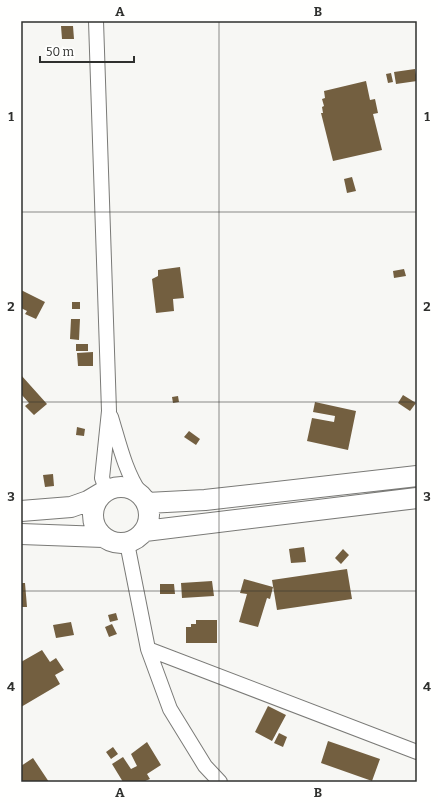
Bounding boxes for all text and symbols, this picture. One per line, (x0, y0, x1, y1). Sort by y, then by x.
text: A (115, 4, 125, 19)
text: B (314, 4, 322, 19)
scale bar (40, 38, 134, 64)
text: 50 m (46, 45, 75, 59)
text: 1 (8, 109, 14, 124)
text: 1 (424, 109, 430, 124)
text: 2 (7, 299, 15, 314)
text: 2 (423, 299, 431, 314)
text: 3 (7, 489, 15, 504)
text: 3 (423, 489, 431, 504)
text: 4 (7, 679, 15, 694)
text: 4 (423, 679, 431, 694)
text: A (115, 785, 125, 800)
text: B (314, 785, 322, 800)

